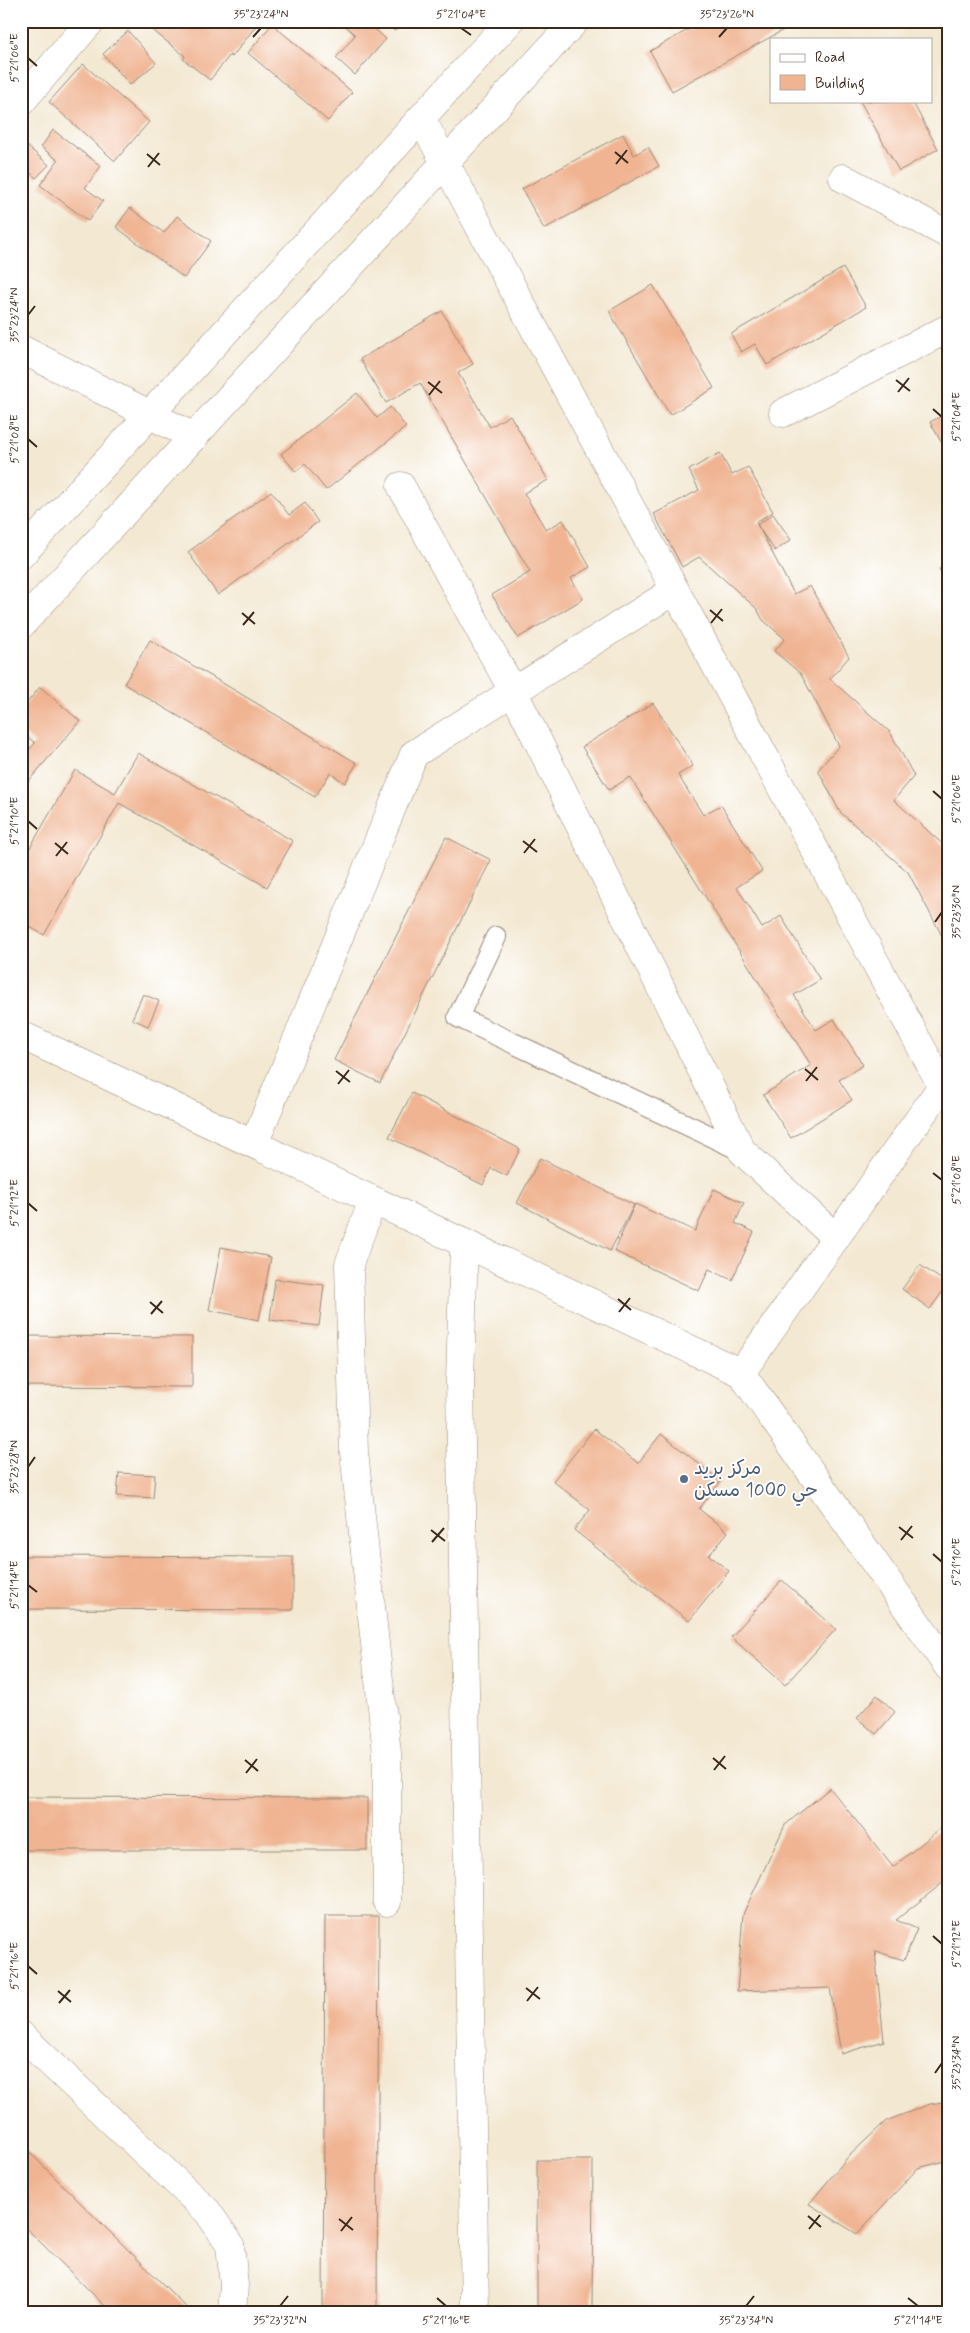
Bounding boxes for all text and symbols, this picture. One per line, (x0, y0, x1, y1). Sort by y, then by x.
text: 35°23'24"N (234, 7, 288, 23)
text: 5°21'04"E (436, 7, 486, 23)
text: 35°23'26"N (700, 7, 754, 23)
text: 5°21'06"E (7, 33, 23, 83)
legend (770, 38, 932, 102)
text: Road (815, 48, 845, 68)
text: Building (815, 74, 865, 95)
text: 35°23'24"N (7, 288, 23, 342)
text: 5°21'04"E (949, 392, 965, 442)
text: 5°21'08"E (7, 414, 23, 464)
text: 5°21'06"E (949, 774, 965, 824)
text: 5°21'10"E (7, 797, 23, 845)
text: 35°23'30"N (949, 885, 965, 939)
text: 5°21'08"E (949, 1155, 965, 1205)
text: 5°21'12"E (7, 1179, 23, 1227)
text: 35°23'28"N (7, 1440, 23, 1494)
place label: مركز بريد حي 1000 مسكن (694, 1456, 818, 1506)
marker: مركز بريد حي 1000 مسكن (678, 1473, 690, 1485)
text: 5°21'10"E (949, 1538, 965, 1586)
text: 5°21'14"E (7, 1561, 23, 1609)
text: 5°21'12"E (949, 1920, 965, 1968)
text: 5°21'16"E (7, 1942, 23, 1990)
text: 35°23'34"N (949, 2036, 965, 2090)
text: 35°23'32"N (253, 2313, 307, 2329)
text: 5°21'16"E (422, 2313, 470, 2329)
text: 35°23'34"N (719, 2313, 773, 2329)
text: 5°21'14"E (894, 2313, 942, 2329)

